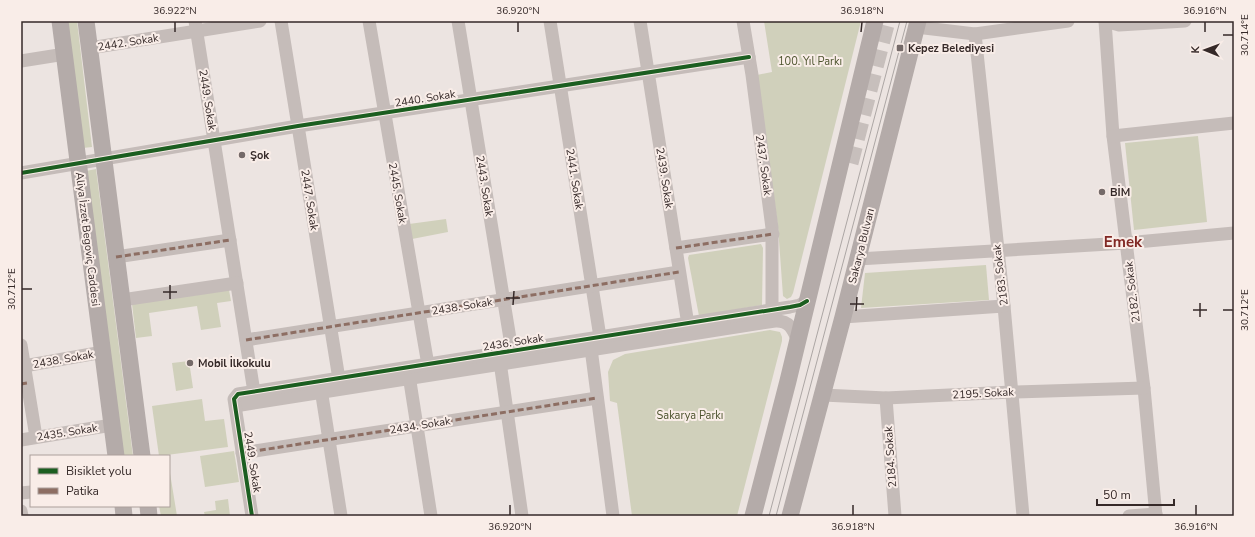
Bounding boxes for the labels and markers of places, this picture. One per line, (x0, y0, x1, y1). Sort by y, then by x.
place label: Kepez Belediyesi (908, 41, 994, 56)
marker: Kepez Belediyesi (895, 43, 905, 53)
place label: Şok (250, 148, 270, 163)
marker: Şok (237, 150, 247, 160)
place label: BİM (1110, 184, 1130, 200)
marker: BİM (1097, 187, 1107, 197)
place label: Mobil İlkokulu (198, 355, 271, 371)
marker: Mobil İlkokulu (185, 358, 195, 368)

